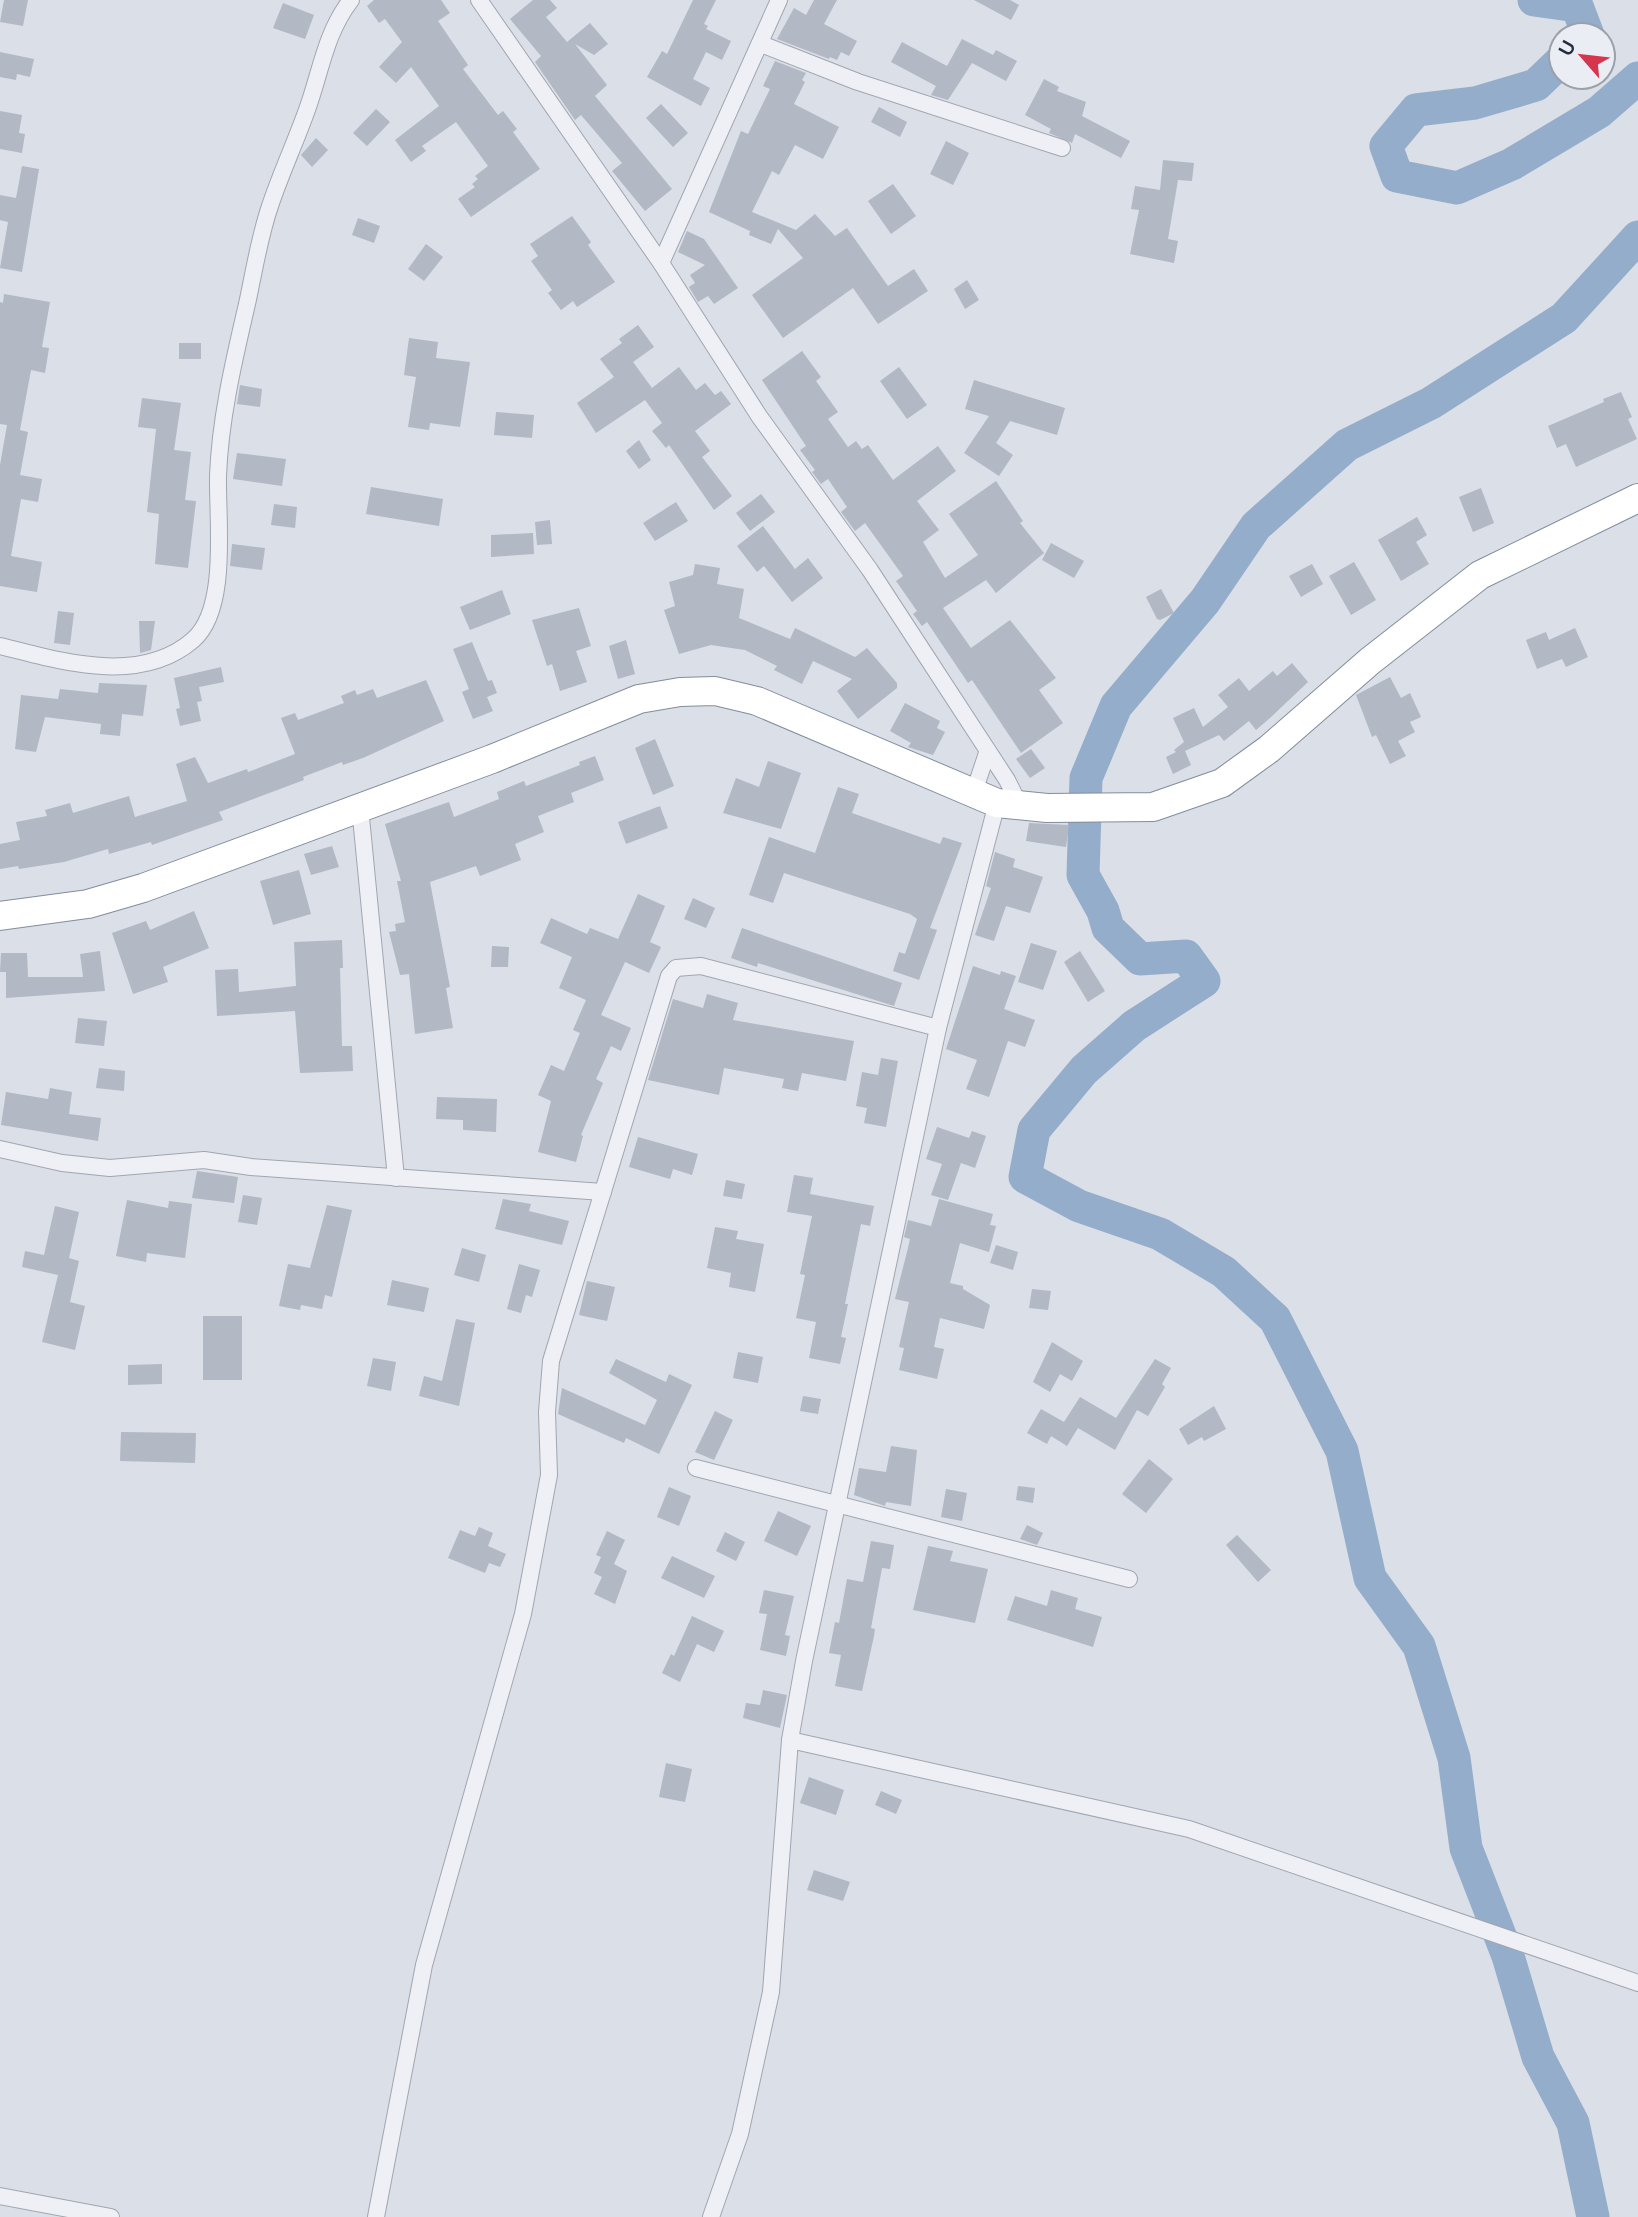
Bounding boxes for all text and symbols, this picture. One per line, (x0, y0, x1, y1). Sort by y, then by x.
north arrow (1547, 21, 1617, 91)
text: U (1553, 36, 1580, 59)

